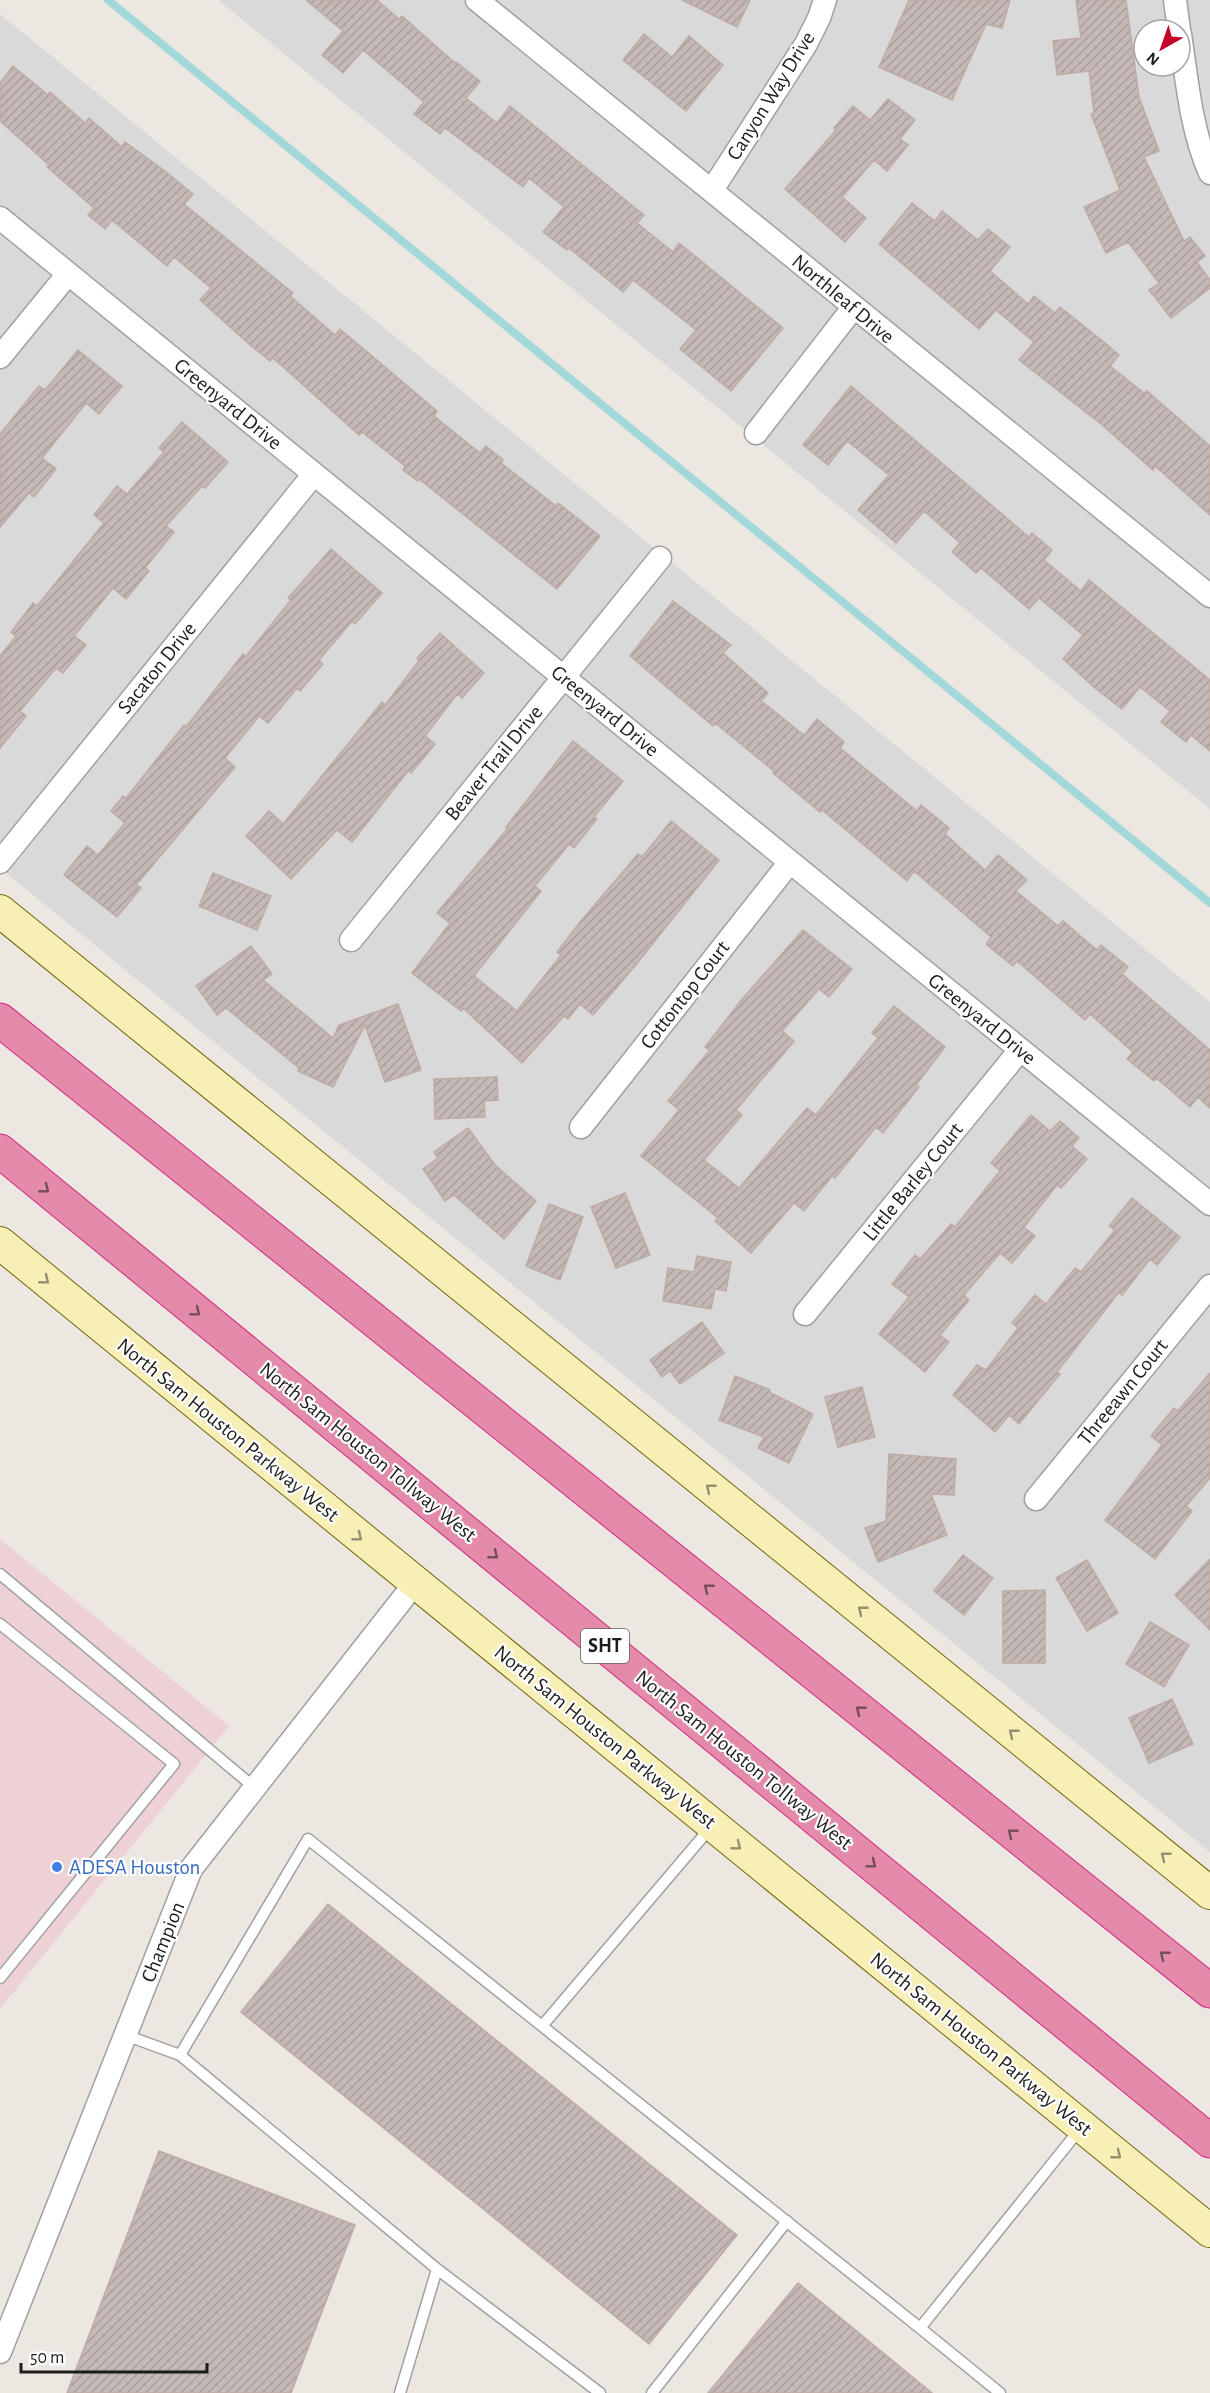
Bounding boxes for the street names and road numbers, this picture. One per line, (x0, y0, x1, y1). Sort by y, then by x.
street label: Canyon Way Drive (723, 28, 819, 164)
street label: Northleaf Drive (788, 250, 898, 348)
street label: Greenyard Drive (170, 354, 286, 454)
street label: Sacaton Drive (114, 618, 200, 718)
street label: Greenyard Drive (547, 661, 663, 761)
street label: Beaver Trail Drive (441, 701, 547, 825)
street label: Cottontop Court (637, 937, 734, 1053)
street label: Greenyard Drive (924, 969, 1040, 1069)
street label: Little Barley Court (859, 1119, 967, 1245)
street label: North Sam Houston Parkway West (113, 1334, 343, 1526)
street label: Threeawn Court (1074, 1335, 1172, 1449)
street label: North Sam Houston Tollway West (256, 1358, 480, 1546)
road number: SHT (581, 1629, 629, 1663)
street label: North Sam Houston Parkway West (490, 1641, 720, 1833)
street label: North Sam Houston Tollway West (632, 1666, 856, 1854)
street label: Champion (137, 1899, 189, 1985)
street label: North Sam Houston Parkway West (866, 1948, 1096, 2140)

